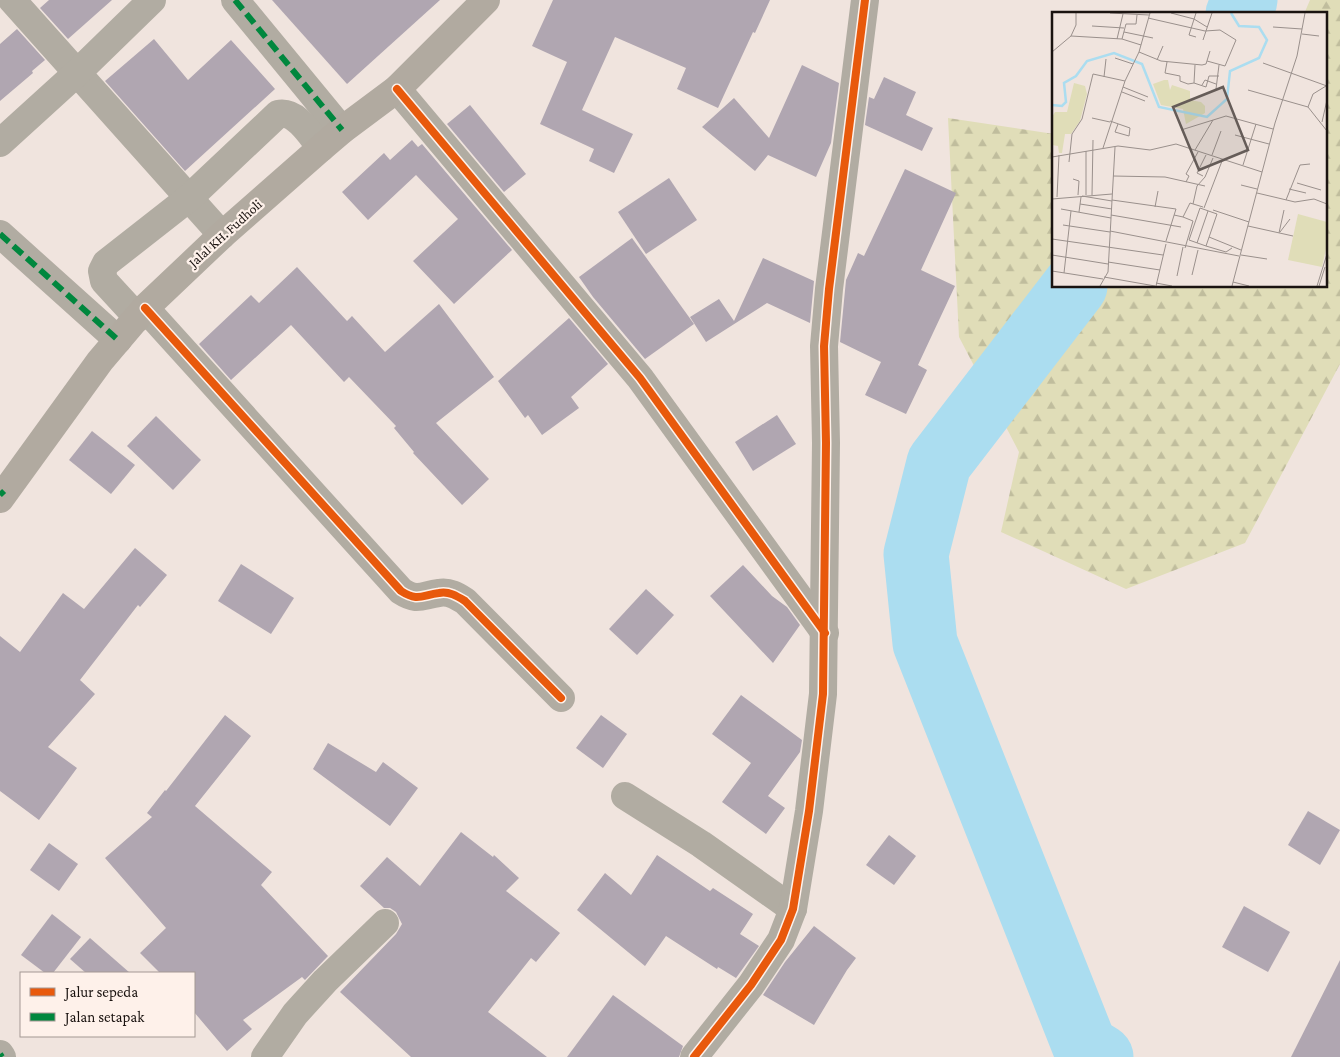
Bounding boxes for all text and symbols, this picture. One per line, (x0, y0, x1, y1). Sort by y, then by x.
inset map (1052, 12, 1328, 288)
street label: Jalal KH. Fudholi (183, 196, 265, 272)
legend (20, 972, 195, 1037)
text: Jalur sepeda (63, 984, 138, 1001)
text: Jalan setapak (63, 1009, 145, 1026)

